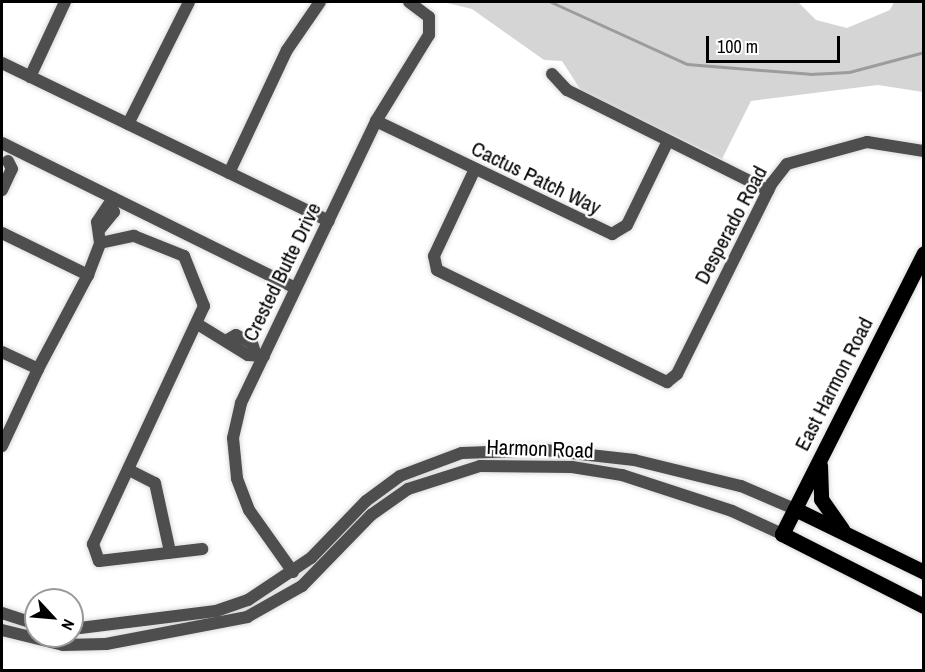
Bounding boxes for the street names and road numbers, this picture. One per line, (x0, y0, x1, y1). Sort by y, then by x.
street label: Cactus Patch Way (467, 136, 605, 220)
street label: Desperado Road (689, 162, 773, 288)
street label: Crested Butte Drive (238, 199, 326, 345)
street label: East Harmon Road (790, 313, 878, 455)
street label: Harmon Road (486, 435, 594, 463)

